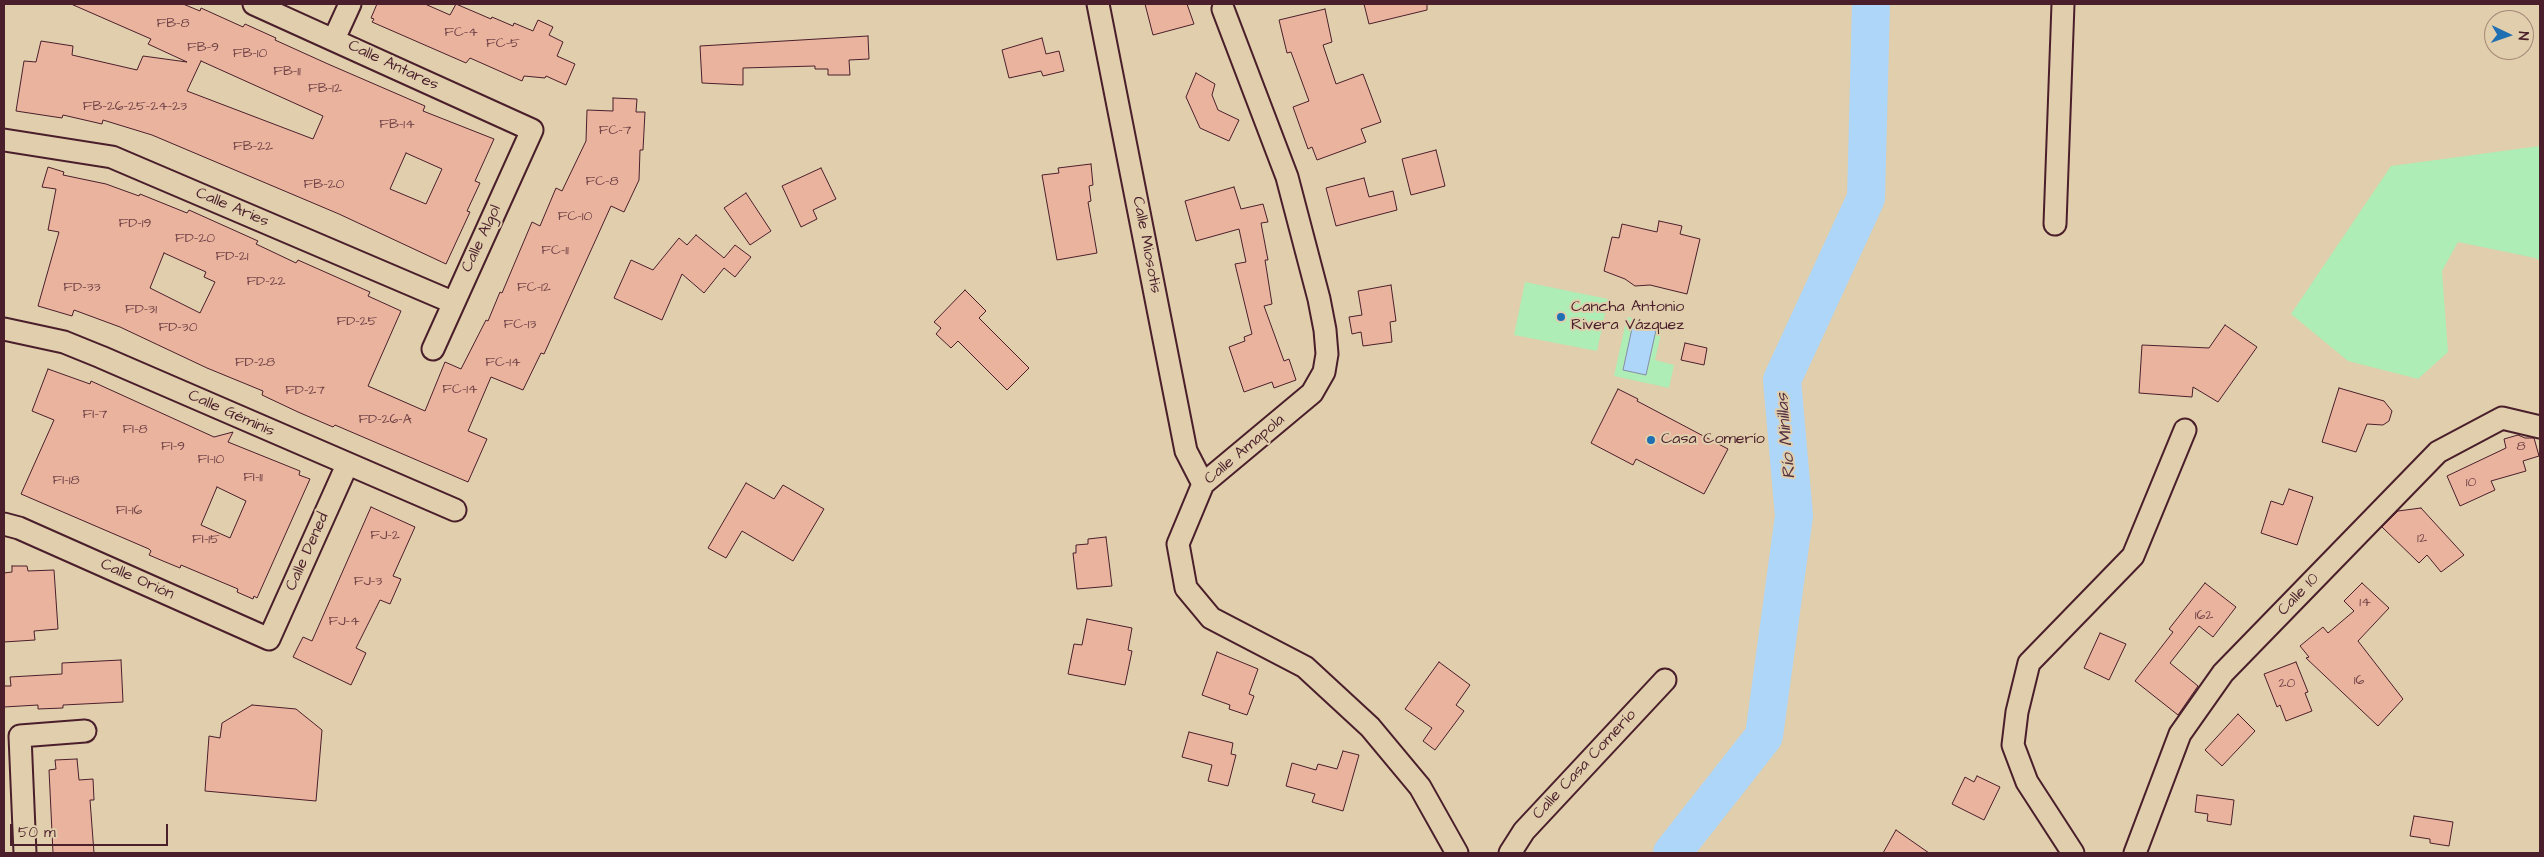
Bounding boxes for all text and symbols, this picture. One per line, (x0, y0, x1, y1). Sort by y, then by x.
north arrow (2484, 10, 2534, 60)
house number: FB-8 (156, 16, 190, 32)
house number: FC-4 (444, 25, 478, 41)
text: N (2513, 31, 2533, 41)
house number: FC-5 (486, 36, 520, 52)
street label: Calle Antares (345, 37, 441, 95)
house number: FB-9 (187, 40, 219, 56)
house number: FB-10 (233, 46, 267, 62)
house number: FB-11 (273, 64, 301, 80)
house number: FB-12 (308, 81, 342, 97)
house number: FB-26-25-24-23 (83, 99, 187, 115)
house number: FB-14 (379, 117, 415, 133)
house number: FC-7 (599, 123, 631, 139)
house number: FB-22 (233, 139, 273, 155)
house number: FC-8 (585, 174, 619, 190)
house number: FB-20 (304, 177, 344, 193)
street label: Calle Aries (192, 184, 272, 232)
street label: Calle Miosotis (1127, 195, 1165, 295)
street label: Calle Algol (458, 202, 506, 276)
house number: FC-10 (558, 209, 592, 225)
house number: FD-19 (119, 216, 151, 232)
house number: FD-20 (175, 231, 215, 247)
house number: FC-11 (541, 243, 569, 259)
house number: FD-21 (216, 249, 248, 265)
house number: FD-22 (246, 274, 286, 290)
house number: FD-33 (63, 280, 101, 296)
house number: FC-12 (517, 280, 551, 296)
place label: Cancha Antonio Rivera Vázquez (1571, 298, 1684, 336)
house number: FD-31 (125, 302, 157, 318)
marker: Cancha Antonio Rivera Vázquez (1555, 311, 1567, 323)
house number: FD-25 (336, 314, 378, 330)
house number: FC-13 (504, 317, 536, 333)
house number: FD-30 (158, 320, 198, 336)
house number: FD-28 (235, 355, 275, 371)
house number: FC-14 (485, 355, 521, 371)
house number: FC-14 (442, 382, 478, 398)
house number: FD-27 (285, 383, 325, 399)
street label: Calle Géminis (185, 386, 277, 442)
water label: Río Minillas (1772, 392, 1802, 480)
house number: FI-7 (83, 407, 107, 423)
street label: Calle Amapola (1201, 411, 1289, 489)
house number: FD-26-A (358, 412, 412, 428)
house number: FI-8 (122, 422, 148, 438)
place label: Casa Comerío (1661, 430, 1765, 450)
marker: Casa Comerío (1645, 434, 1657, 446)
house number: FI-9 (161, 439, 185, 455)
house number: 8 (2516, 439, 2526, 455)
house number: FI-10 (198, 452, 224, 468)
house number: FI-11 (243, 470, 263, 486)
house number: FI-18 (52, 473, 80, 489)
house number: 10 (2466, 475, 2476, 491)
house number: FI-16 (116, 503, 142, 519)
street label: Calle Dened (282, 510, 334, 594)
house number: FJ-2 (370, 528, 400, 544)
house number: 12 (2417, 531, 2427, 547)
house number: FI-15 (192, 532, 220, 548)
street label: Calle Orión (97, 555, 177, 605)
street label: Calle 10 (2274, 570, 2324, 620)
house number: FJ-3 (354, 574, 382, 590)
house number: 14 (2359, 595, 2371, 611)
house number: 162 (2195, 608, 2213, 624)
house number: FJ-4 (329, 614, 359, 630)
house number: 16 (2354, 673, 2364, 689)
house number: 20 (2279, 676, 2295, 692)
street label: Calle Casa Comerío (1529, 706, 1641, 824)
scale bar (12, 814, 170, 846)
text: 50 m (18, 822, 56, 843)

